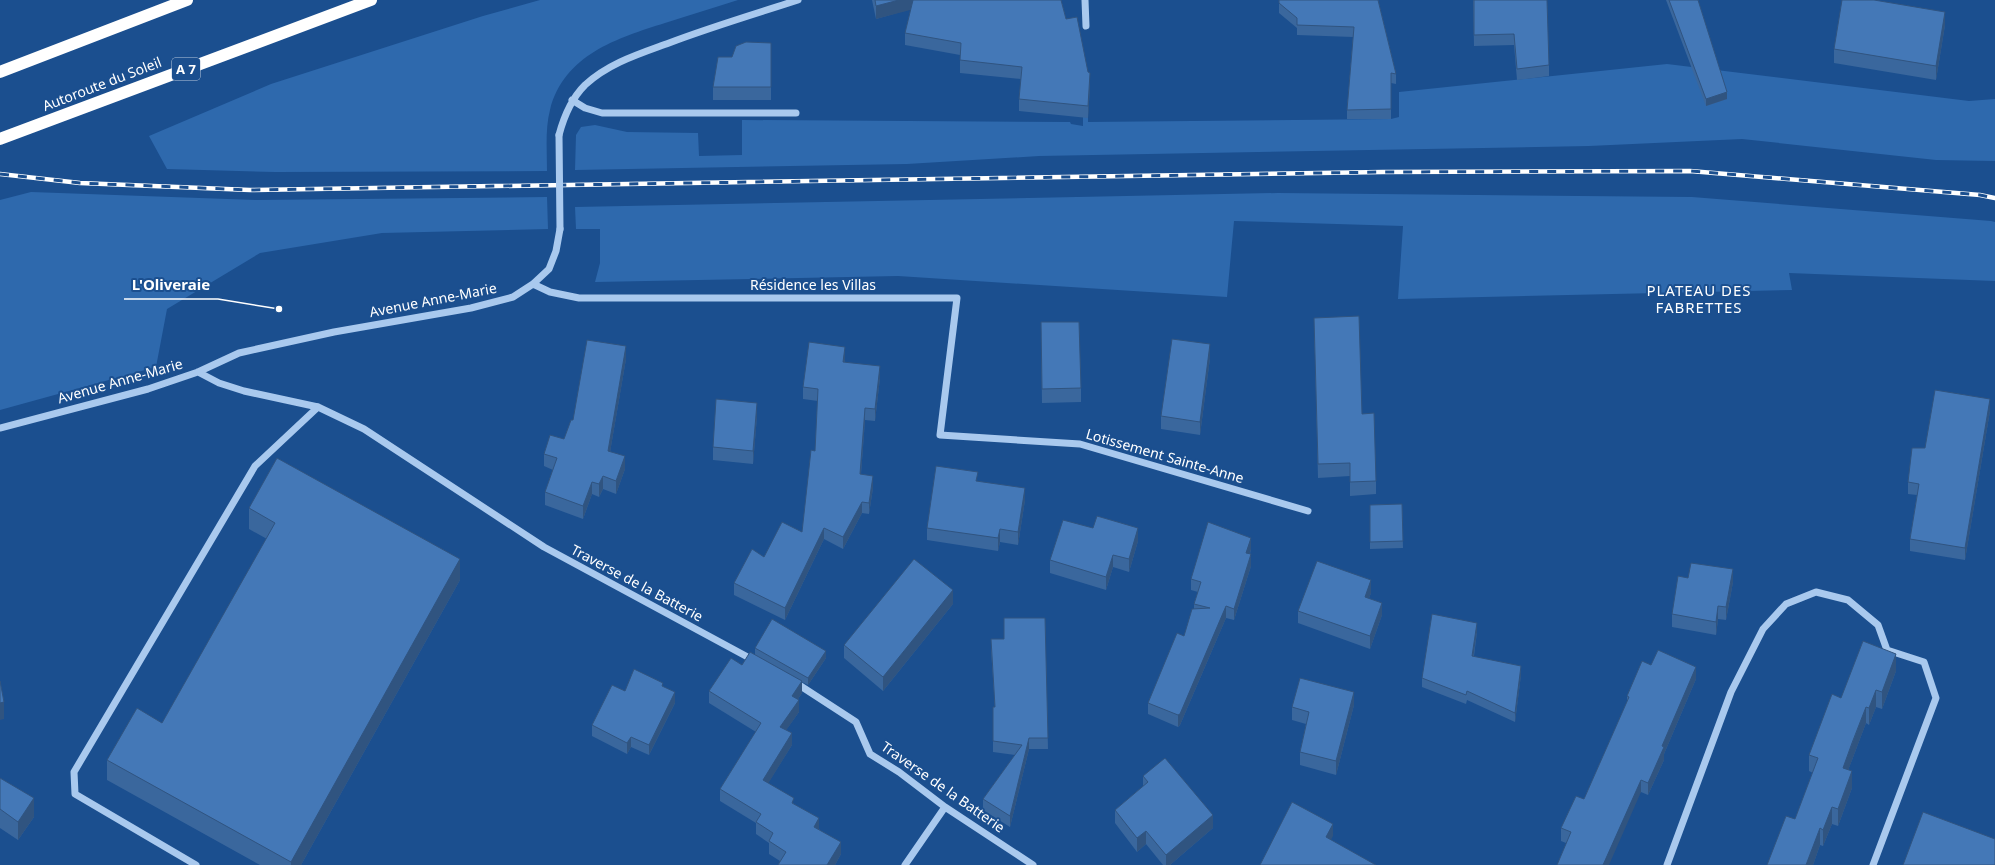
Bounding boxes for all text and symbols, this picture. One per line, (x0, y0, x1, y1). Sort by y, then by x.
street label: Autoroute du Soleil (40, 52, 164, 115)
road number: A 7 (172, 58, 200, 80)
callout: L'Oliveraie (124, 272, 218, 299)
text: L'Oliveraie (132, 274, 210, 294)
street label: Résidence les Villas (750, 275, 876, 294)
street label: Avenue Anne-Marie (368, 278, 498, 321)
district label: PLATEAU DES FABRETTES (1646, 280, 1752, 317)
street label: Avenue Anne-Marie (55, 354, 185, 407)
street label: Lotissement Sainte-Anne (1084, 424, 1246, 487)
street label: Traverse de la Batterie (568, 540, 707, 625)
street label: Traverse de la Batterie (878, 737, 1009, 837)

